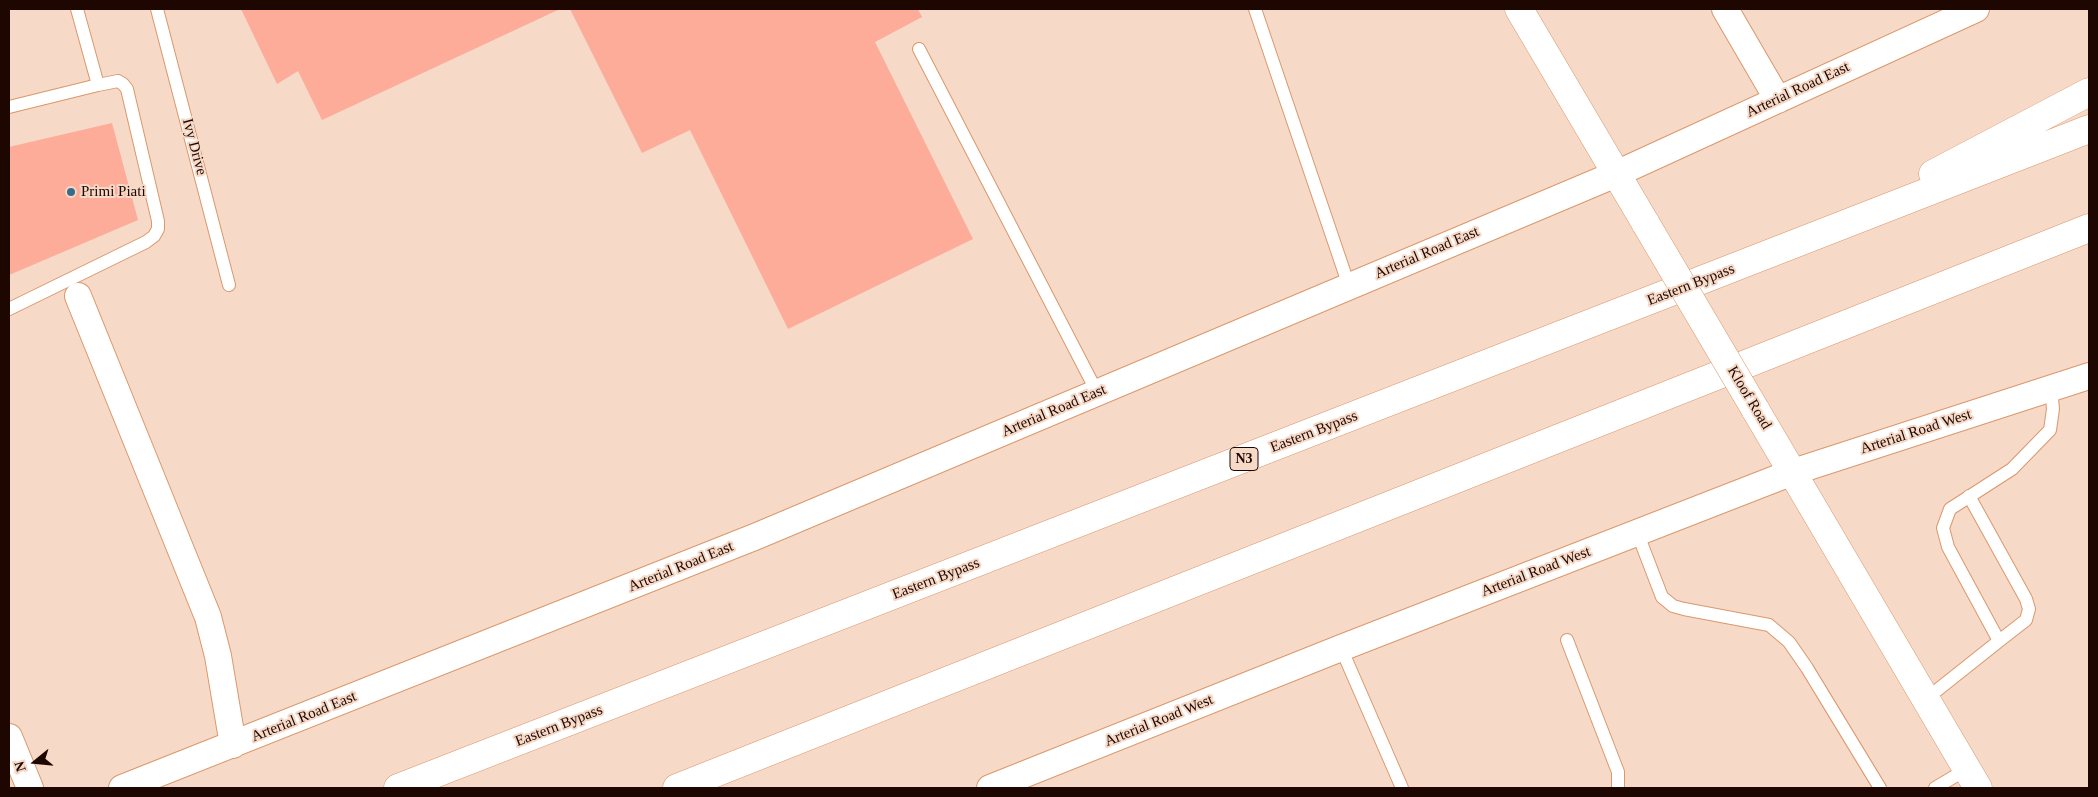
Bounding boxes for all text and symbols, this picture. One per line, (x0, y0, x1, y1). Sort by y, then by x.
street label: Arterial Road East (1744, 58, 1852, 122)
street label: Ivy Drive (178, 117, 210, 177)
place label: Primi Piati (81, 183, 146, 201)
marker: Primi Piati (65, 186, 77, 198)
street label: Arterial Road East (1372, 223, 1482, 283)
street label: Eastern Bypass (1645, 260, 1737, 310)
street label: Kloof Road (1723, 363, 1775, 433)
street label: Arterial Road East (999, 381, 1109, 441)
street label: Arterial Road West (1858, 406, 1974, 458)
street label: Eastern Bypass (1268, 407, 1360, 457)
road number: N3 (1230, 448, 1258, 470)
street label: Arterial Road East (626, 538, 736, 596)
street label: Arterial Road West (1479, 543, 1593, 601)
street label: Eastern Bypass (890, 554, 982, 604)
street label: Arterial Road East (249, 688, 359, 746)
street label: Arterial Road West (1102, 691, 1216, 751)
street label: Eastern Bypass (513, 701, 605, 751)
north arrow (10, 737, 60, 787)
text: N (12, 759, 29, 774)

